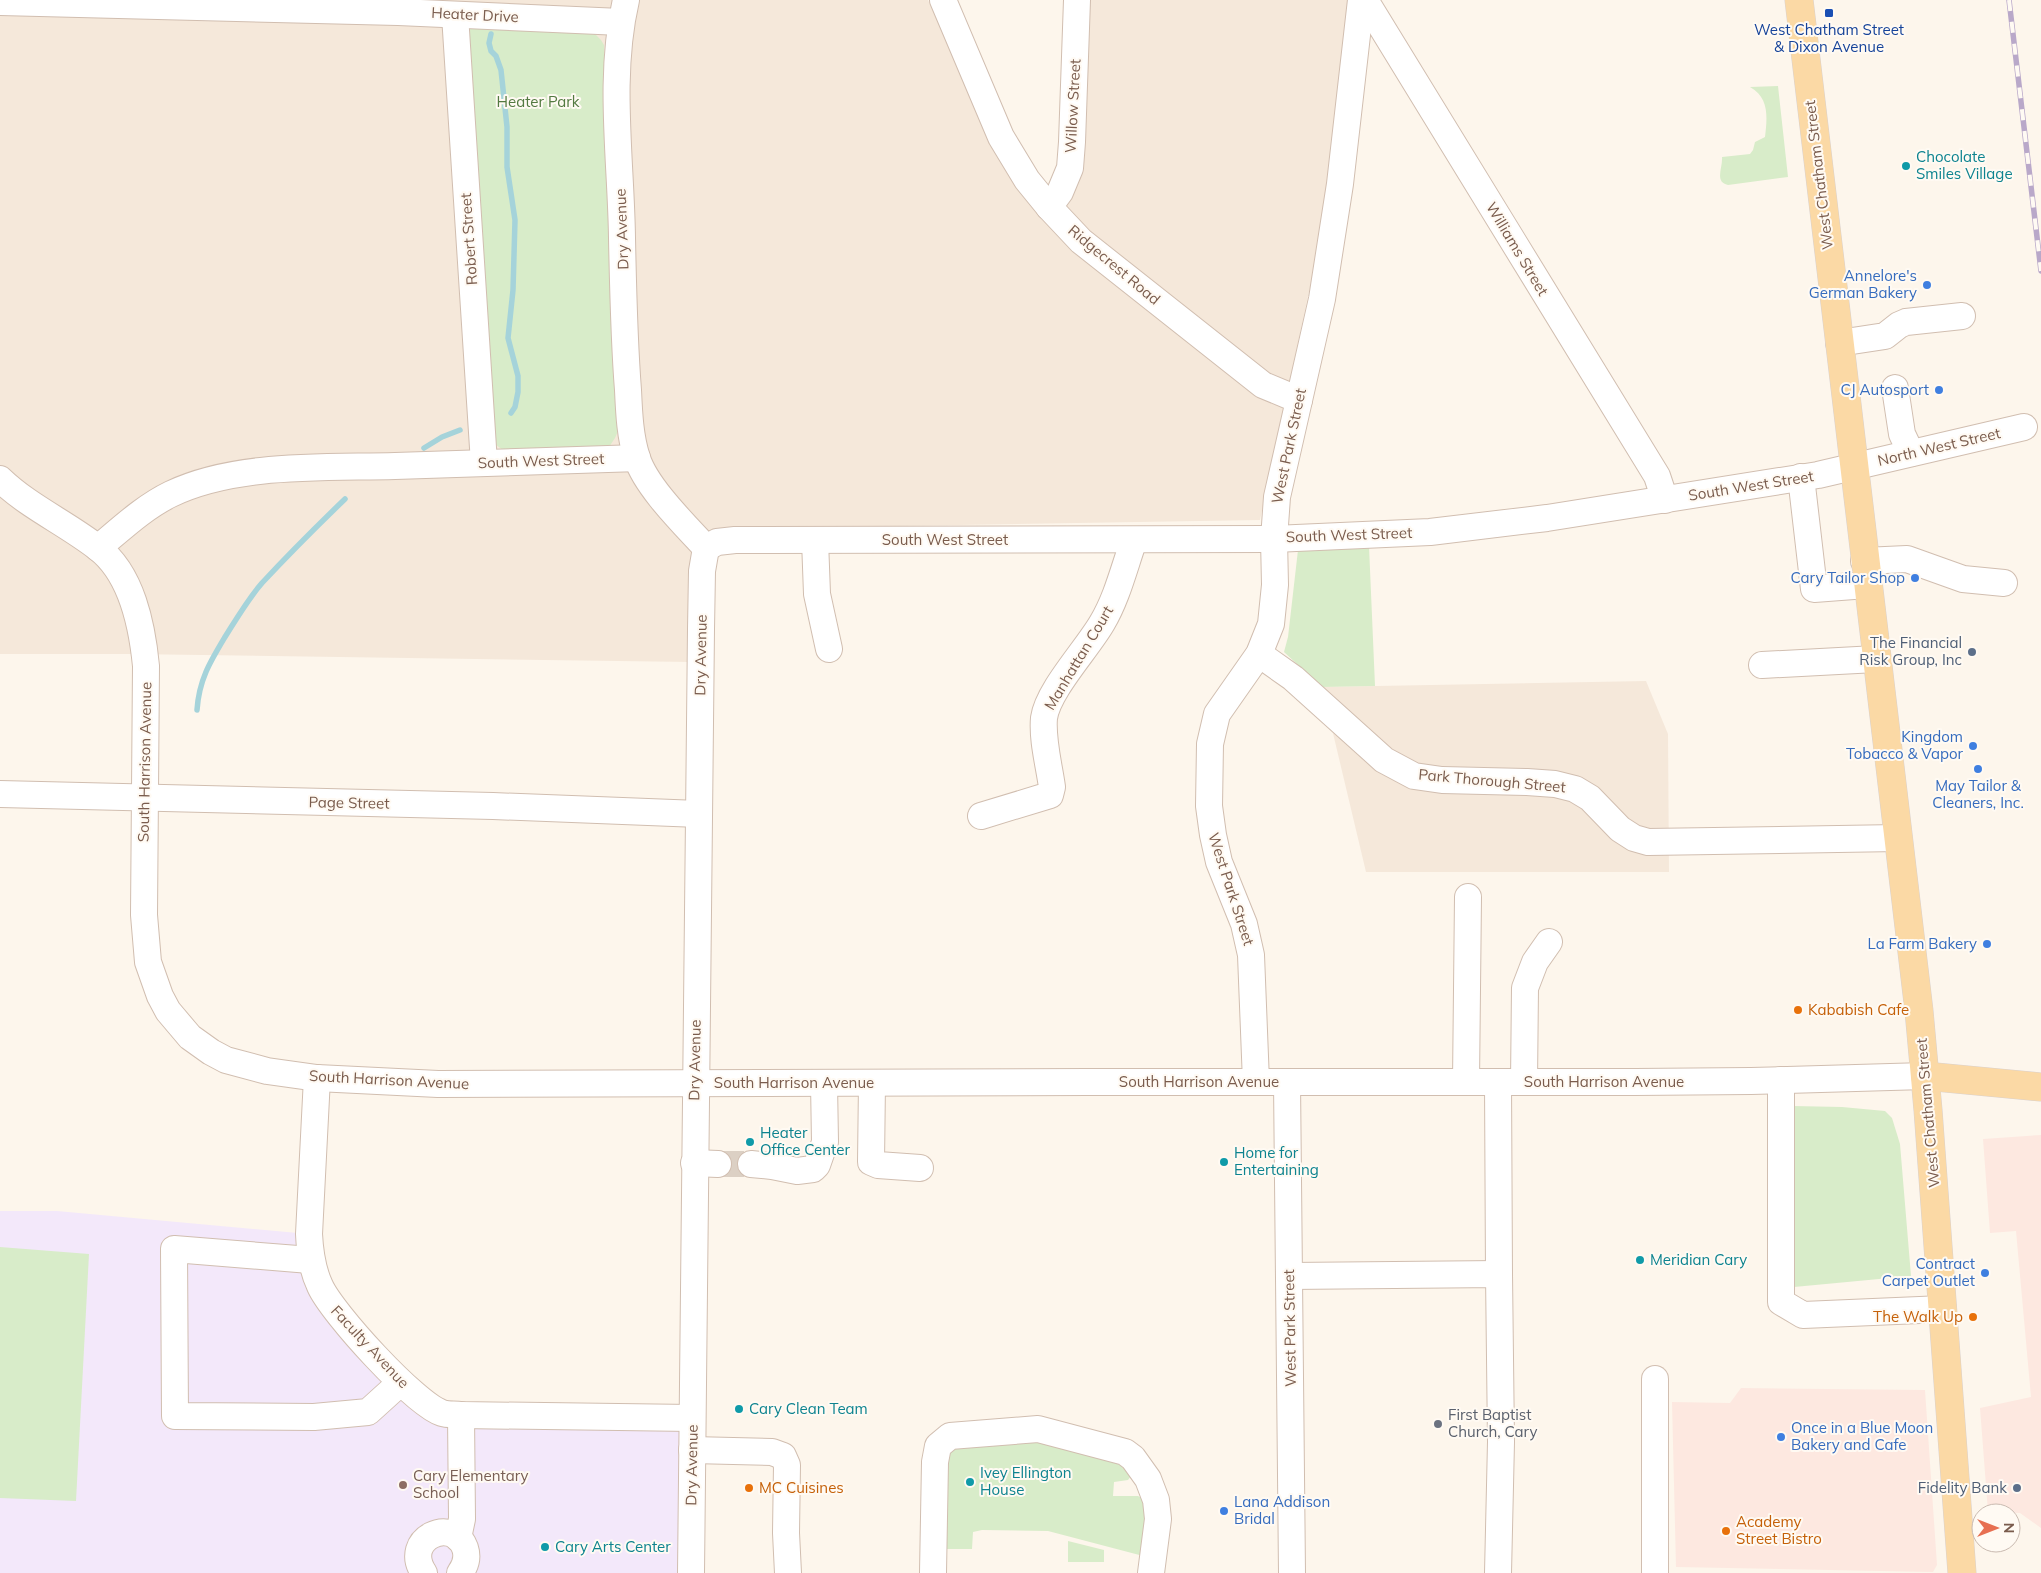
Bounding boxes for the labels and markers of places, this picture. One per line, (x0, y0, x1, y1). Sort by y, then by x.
marker: West Chatham Street & Dixon Avenue (1823, 7, 1835, 19)
place label: West Chatham Street & Dixon Avenue (1754, 20, 1904, 56)
place label: Chocolate Smiles Village (1916, 147, 2013, 183)
marker: Chocolate Smiles Village (1900, 160, 1912, 172)
place label: Annelore's German Bakery (1809, 266, 1917, 302)
marker: Annelore's German Bakery (1921, 279, 1933, 291)
place label: CJ Autosport (1840, 380, 1929, 399)
marker: CJ Autosport (1933, 384, 1945, 396)
place label: Cary Tailor Shop (1791, 568, 1905, 587)
marker: Cary Tailor Shop (1909, 572, 1921, 584)
place label: The Financial Risk Group, Inc (1859, 633, 1962, 669)
marker: The Financial Risk Group, Inc (1966, 646, 1978, 658)
place label: Kingdom Tobacco & Vapor (1846, 727, 1964, 763)
marker: Kingdom Tobacco & Vapor (1967, 740, 1979, 752)
marker: May Tailor & Cleaners, Inc. (1972, 763, 1984, 775)
place label: May Tailor & Cleaners, Inc. (1932, 776, 2024, 812)
place label: La Farm Bakery (1867, 934, 1977, 953)
marker: La Farm Bakery (1981, 938, 1993, 950)
place label: Kababish Cafe (1808, 1000, 1909, 1019)
marker: Kababish Cafe (1792, 1004, 1804, 1016)
place label: Heater Office Center (760, 1123, 850, 1159)
marker: Heater Office Center (744, 1136, 756, 1148)
place label: Home for Entertaining (1234, 1143, 1319, 1179)
marker: Home for Entertaining (1218, 1156, 1230, 1168)
place label: Meridian Cary (1650, 1250, 1747, 1269)
marker: Meridian Cary (1634, 1254, 1646, 1266)
place label: Contract Carpet Outlet (1882, 1254, 1975, 1290)
marker: Contract Carpet Outlet (1979, 1267, 1991, 1279)
place label: The Walk Up (1873, 1307, 1963, 1326)
marker: The Walk Up (1967, 1311, 1979, 1323)
place label: Cary Clean Team (749, 1399, 868, 1418)
marker: Cary Clean Team (733, 1403, 745, 1415)
place label: First Baptist Church, Cary (1448, 1405, 1538, 1441)
marker: First Baptist Church, Cary (1432, 1418, 1444, 1430)
place label: Once in a Blue Moon Bakery and Cafe (1791, 1418, 1933, 1454)
marker: Once in a Blue Moon Bakery and Cafe (1775, 1431, 1787, 1443)
place label: Ivey Ellington House (980, 1463, 1072, 1499)
place label: Cary Elementary School (413, 1466, 529, 1502)
marker: Ivey Ellington House (964, 1476, 976, 1488)
place label: MC Cuisines (759, 1478, 844, 1497)
place label: Fidelity Bank (1918, 1478, 2007, 1497)
marker: Cary Elementary School (397, 1479, 409, 1491)
marker: MC Cuisines (743, 1482, 755, 1494)
marker: Fidelity Bank (2011, 1482, 2023, 1494)
place label: Lana Addison Bridal (1234, 1492, 1330, 1528)
marker: Lana Addison Bridal (1218, 1505, 1230, 1517)
place label: Academy Street Bistro (1736, 1512, 1822, 1548)
marker: Academy Street Bistro (1720, 1525, 1732, 1537)
place label: Cary Arts Center (555, 1537, 671, 1556)
marker: Cary Arts Center (539, 1541, 551, 1553)

